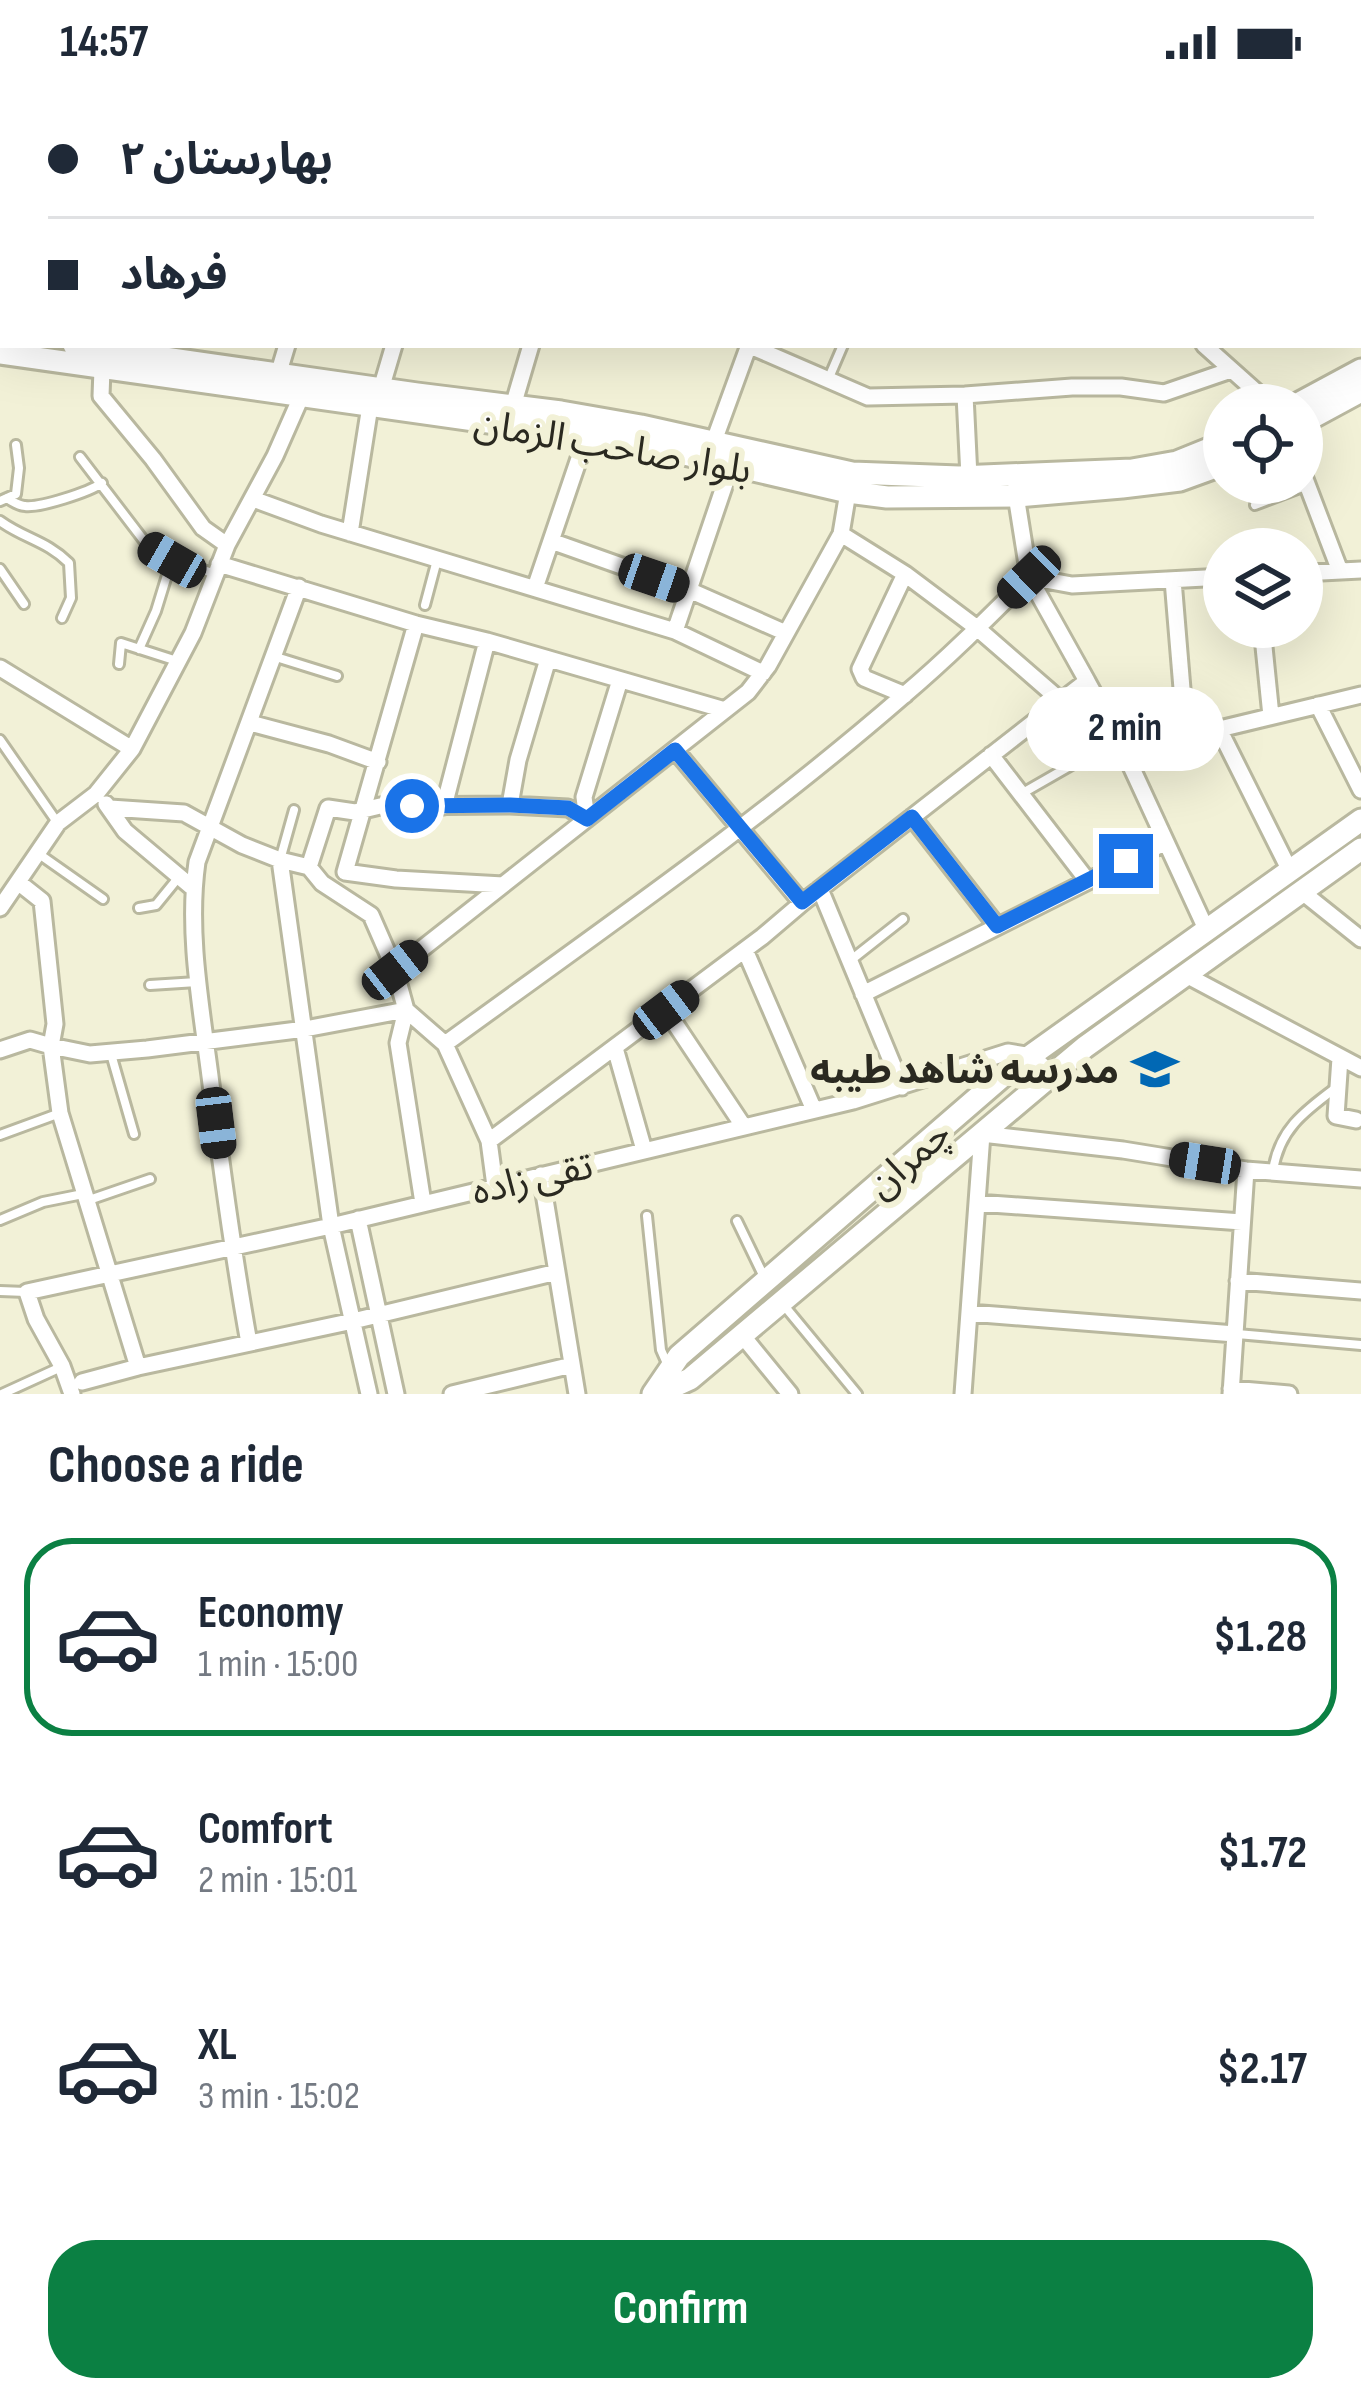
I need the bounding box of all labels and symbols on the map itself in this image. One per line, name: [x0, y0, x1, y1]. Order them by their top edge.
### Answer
street label: بلوار صاحب الزمان: [470, 400, 755, 495]
car: [132, 526, 212, 594]
car: [991, 539, 1067, 615]
car: [614, 549, 694, 607]
callout: 2 min: [1027, 687, 1225, 771]
route start: [385, 779, 439, 833]
route end: [1099, 834, 1153, 888]
car: [356, 934, 434, 1006]
car: [626, 974, 706, 1046]
school or university icon: مدرسه شاهد طیبه: [1130, 1044, 1180, 1094]
place label: مدرسه شاهد طیبه: [810, 1048, 1119, 1095]
car: [194, 1085, 238, 1161]
street label: چمران: [858, 1111, 961, 1209]
car: [1167, 1140, 1243, 1186]
street label: تقی زاده: [467, 1143, 598, 1216]

